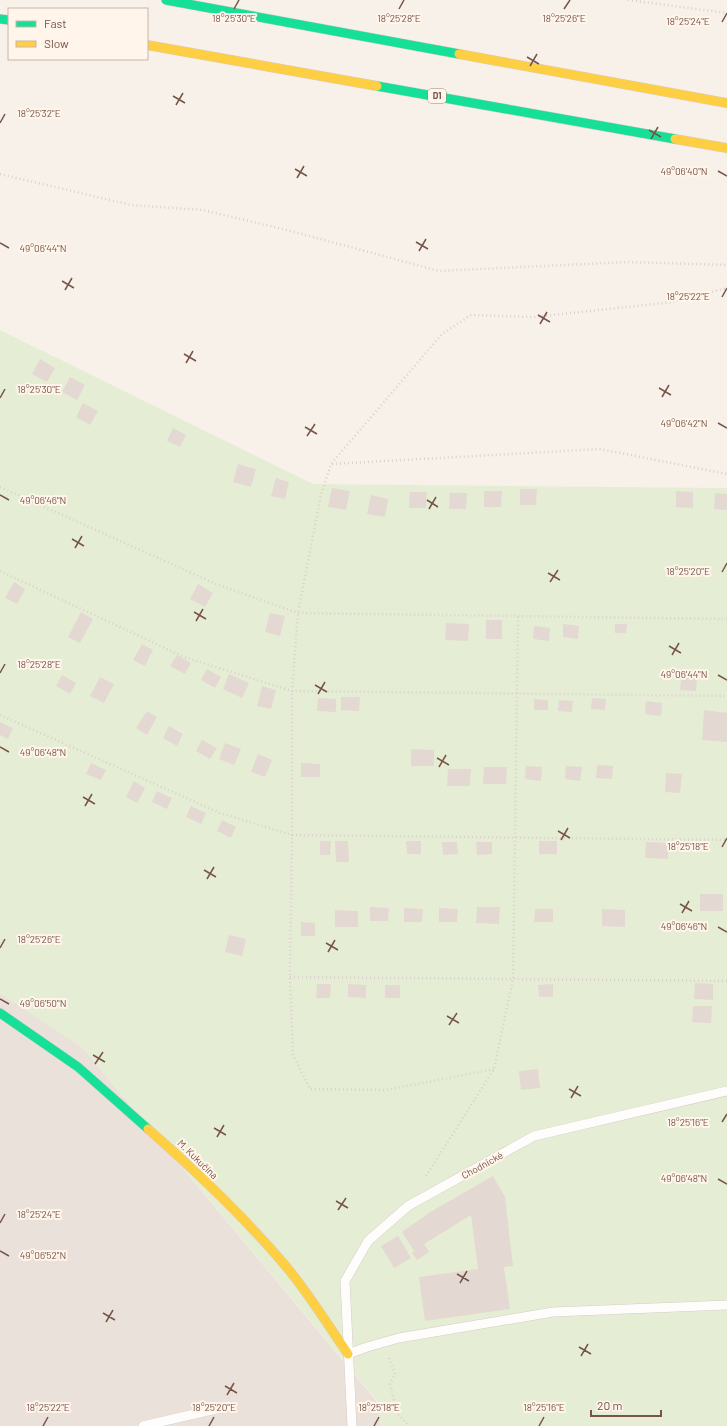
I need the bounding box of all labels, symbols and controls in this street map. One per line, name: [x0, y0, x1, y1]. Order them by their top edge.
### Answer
legend: [8, 8, 148, 60]
text: 18°25'30"E: [212, 12, 256, 24]
text: 18°25'28"E: [377, 12, 421, 24]
text: 18°25'26"E: [542, 12, 586, 24]
text: 18°25'24"E: [666, 15, 710, 27]
text: Fast: [44, 16, 67, 30]
text: Slow: [44, 36, 69, 50]
road number: D1: [428, 89, 446, 103]
text: 18°25'32"E: [17, 107, 61, 119]
text: 49°06'40"N: [660, 165, 708, 177]
text: 49°06'44"N: [20, 242, 66, 254]
text: 18°25'22"E: [666, 290, 710, 302]
text: 18°25'30"E: [17, 383, 61, 395]
text: 49°06'42"N: [661, 417, 707, 429]
text: 49°06'46"N: [20, 494, 66, 506]
text: 18°25'20"E: [666, 565, 710, 577]
text: 18°25'28"E: [17, 658, 61, 670]
text: 49°06'44"N: [661, 668, 707, 680]
text: 49°06'48"N: [20, 746, 66, 758]
text: 18°25'18"E: [667, 840, 709, 852]
text: 49°06'46"N: [661, 920, 707, 932]
text: 18°25'26"E: [17, 933, 61, 945]
text: 49°06'50"N: [20, 997, 66, 1009]
text: 18°25'16"E: [667, 1116, 709, 1128]
street label: M. Kukučína: [175, 1137, 221, 1181]
street label: Chodnické: [459, 1149, 505, 1181]
text: 49°06'48"N: [661, 1172, 707, 1184]
text: 18°25'24"E: [17, 1208, 61, 1220]
text: 49°06'52"N: [20, 1249, 66, 1261]
scale bar: [591, 1392, 661, 1418]
text: 20 m: [597, 1398, 623, 1412]
text: 18°25'22"E: [26, 1401, 70, 1413]
text: 18°25'20"E: [192, 1401, 236, 1413]
text: 18°25'18"E: [358, 1401, 400, 1413]
text: 18°25'16"E: [523, 1401, 565, 1413]

